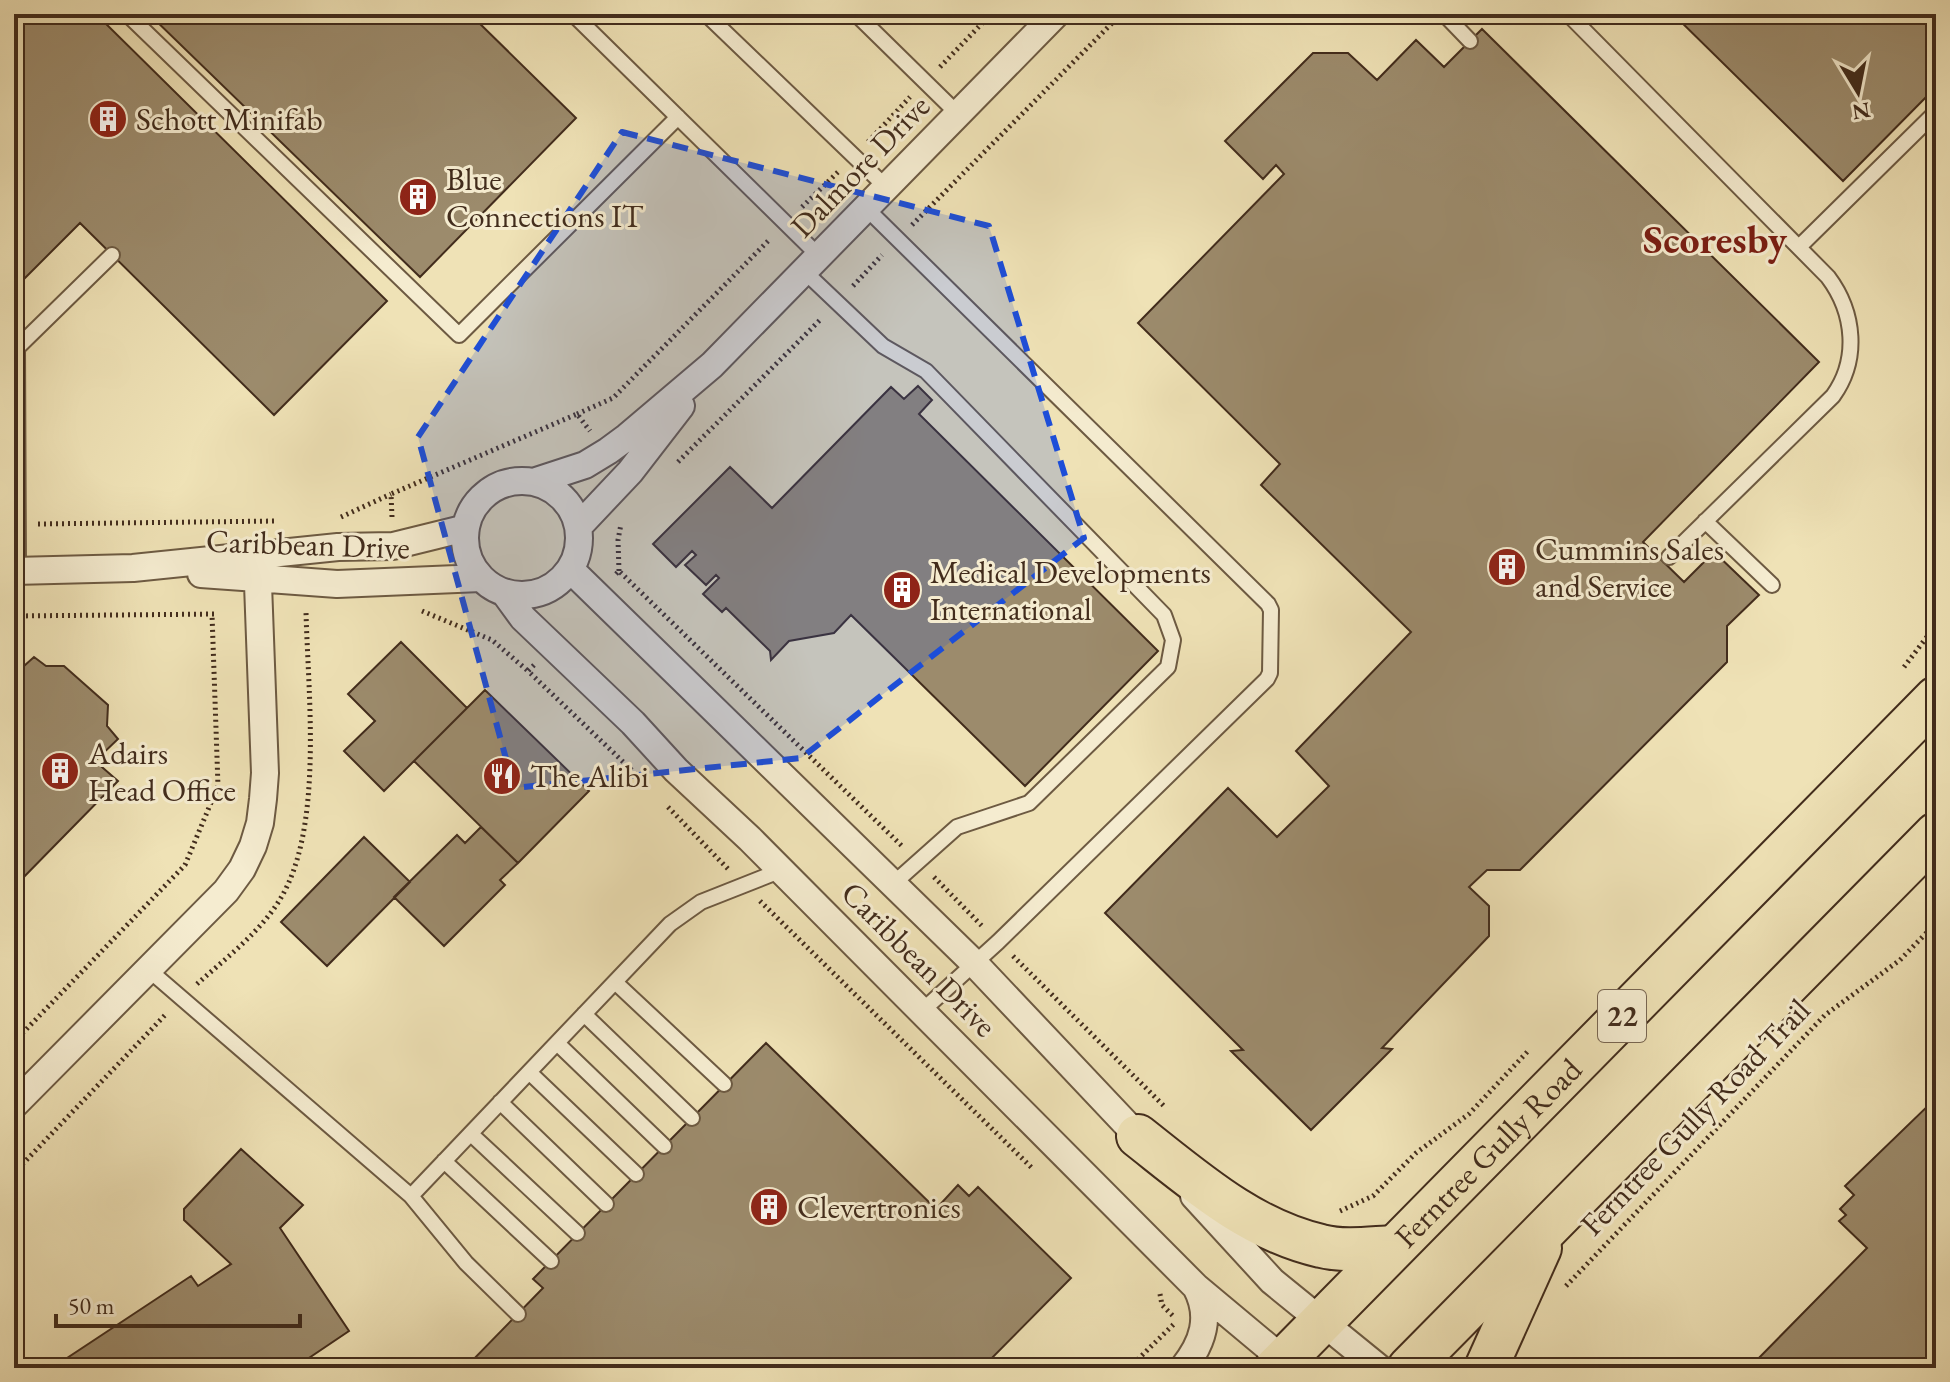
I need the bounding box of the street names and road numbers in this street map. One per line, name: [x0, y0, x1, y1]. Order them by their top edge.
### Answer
street label: Dalmore Drive: [781, 86, 939, 246]
street label: Caribbean Drive: [205, 519, 411, 569]
street label: Caribbean Drive: [832, 872, 1006, 1046]
street label: Ferntree Gully Road Trail: [1571, 989, 1819, 1244]
road number: 22: [1598, 990, 1646, 1042]
street label: Ferntree Gully Road: [1385, 1048, 1591, 1257]

